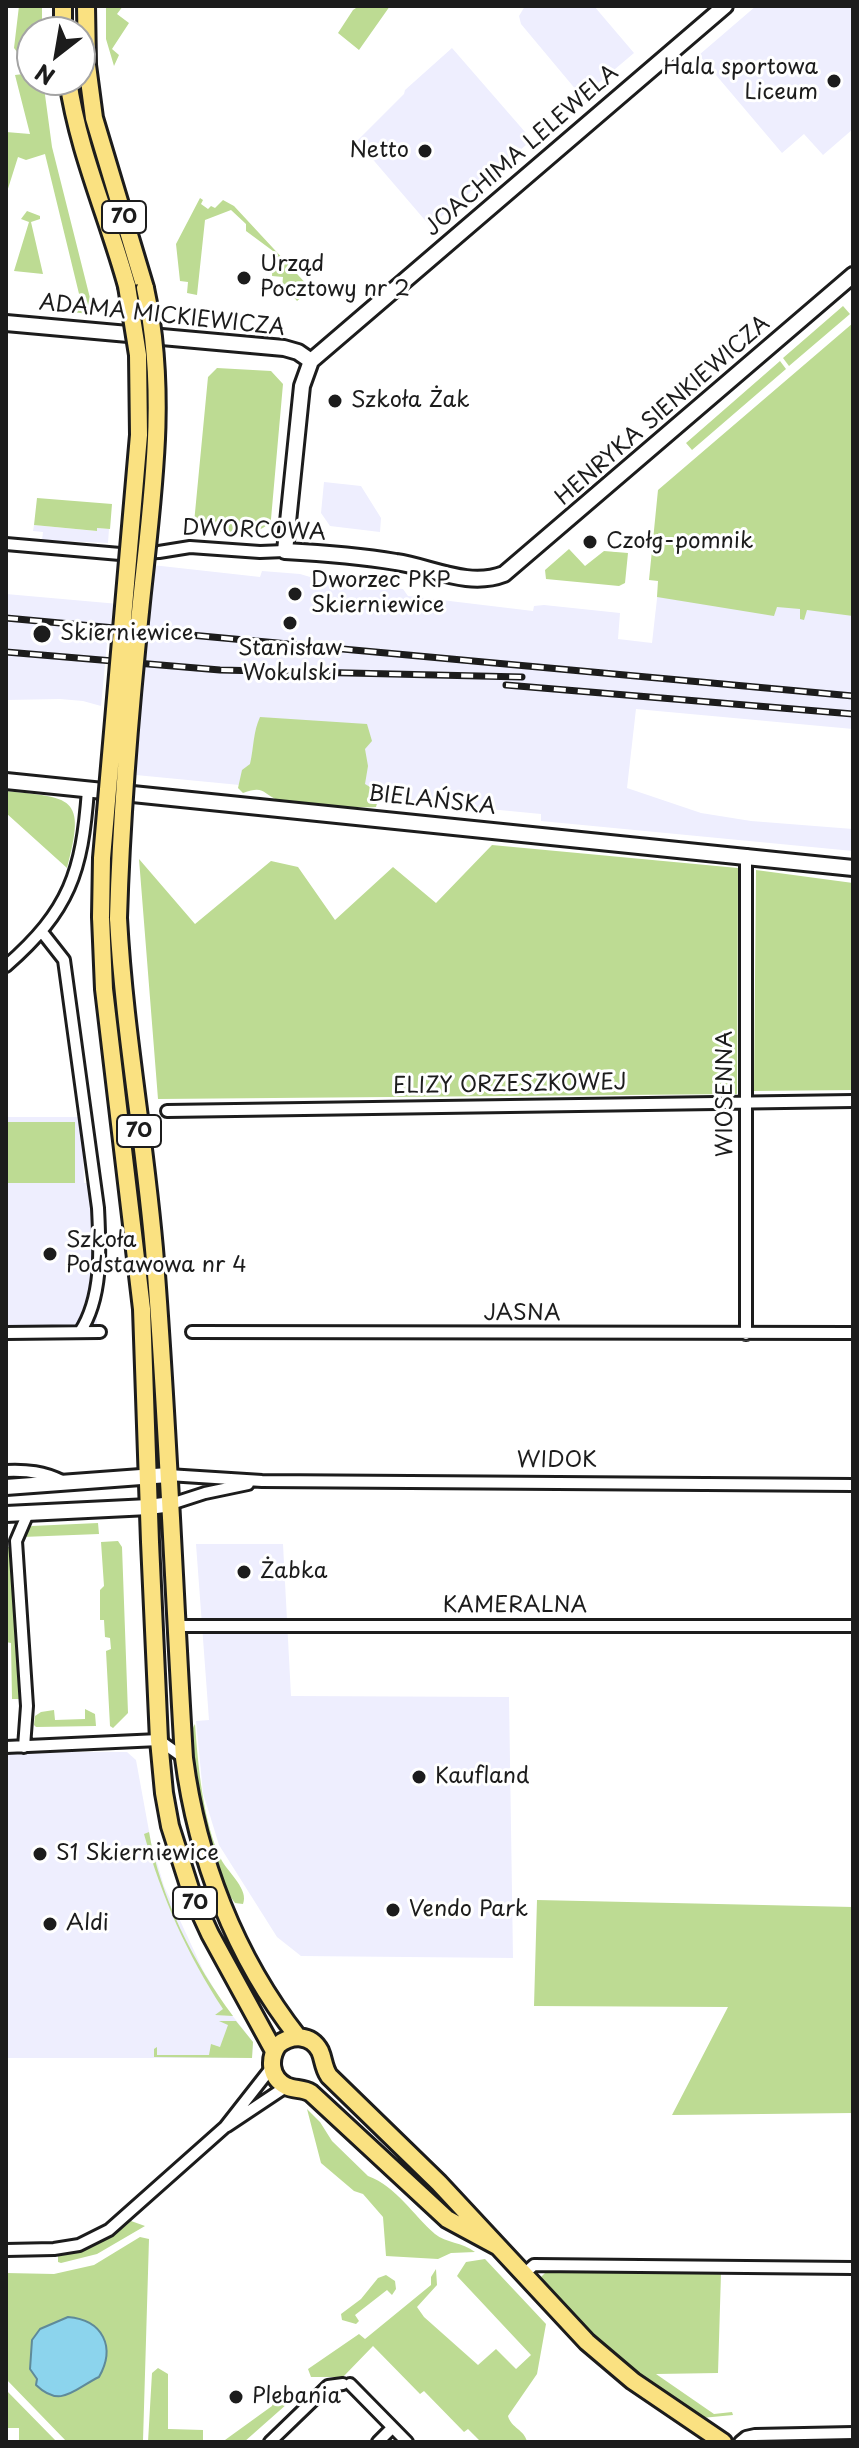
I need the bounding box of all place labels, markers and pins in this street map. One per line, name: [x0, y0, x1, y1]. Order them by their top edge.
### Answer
place label: Hala sportowa Liceum: [663, 55, 818, 106]
marker: Hala sportowa Liceum: [825, 72, 843, 90]
place label: Netto: [349, 138, 409, 164]
marker: Netto: [416, 142, 434, 160]
place label: Urząd Pocztowy nr 2: [260, 252, 410, 304]
marker: Urząd Pocztowy nr 2: [235, 269, 253, 287]
place label: Szkoła Żak: [351, 388, 470, 414]
marker: Szkoła Żak: [326, 392, 344, 410]
place label: Czołg-pomnik: [606, 529, 753, 555]
marker: Czołg-pomnik: [581, 533, 599, 551]
place label: Dworzec PKP Skierniewice: [311, 568, 450, 620]
marker: Dworzec PKP Skierniewice: [286, 585, 304, 603]
marker: Stanisław Wokulski: [281, 614, 299, 632]
place label: Skierniewice: [60, 621, 193, 647]
marker: Skierniewice: [31, 623, 53, 645]
place label: Stanisław Wokulski: [238, 636, 342, 688]
place label: Szkoła Podstawowa nr 4: [66, 1228, 247, 1280]
marker: Szkoła Podstawowa nr 4: [41, 1245, 59, 1263]
place label: Żabka: [260, 1559, 328, 1585]
marker: Żabka: [235, 1563, 253, 1581]
place label: Kaufland: [435, 1764, 529, 1790]
marker: Kaufland: [410, 1768, 428, 1786]
place label: S1 Skierniewice: [56, 1841, 219, 1867]
marker: S1 Skierniewice: [31, 1845, 49, 1863]
place label: Vendo Park: [409, 1897, 528, 1923]
marker: Vendo Park: [384, 1901, 402, 1919]
place label: Aldi: [66, 1911, 109, 1937]
marker: Aldi: [41, 1915, 59, 1933]
place label: Plebania: [252, 2384, 341, 2410]
marker: Plebania: [227, 2388, 245, 2406]

